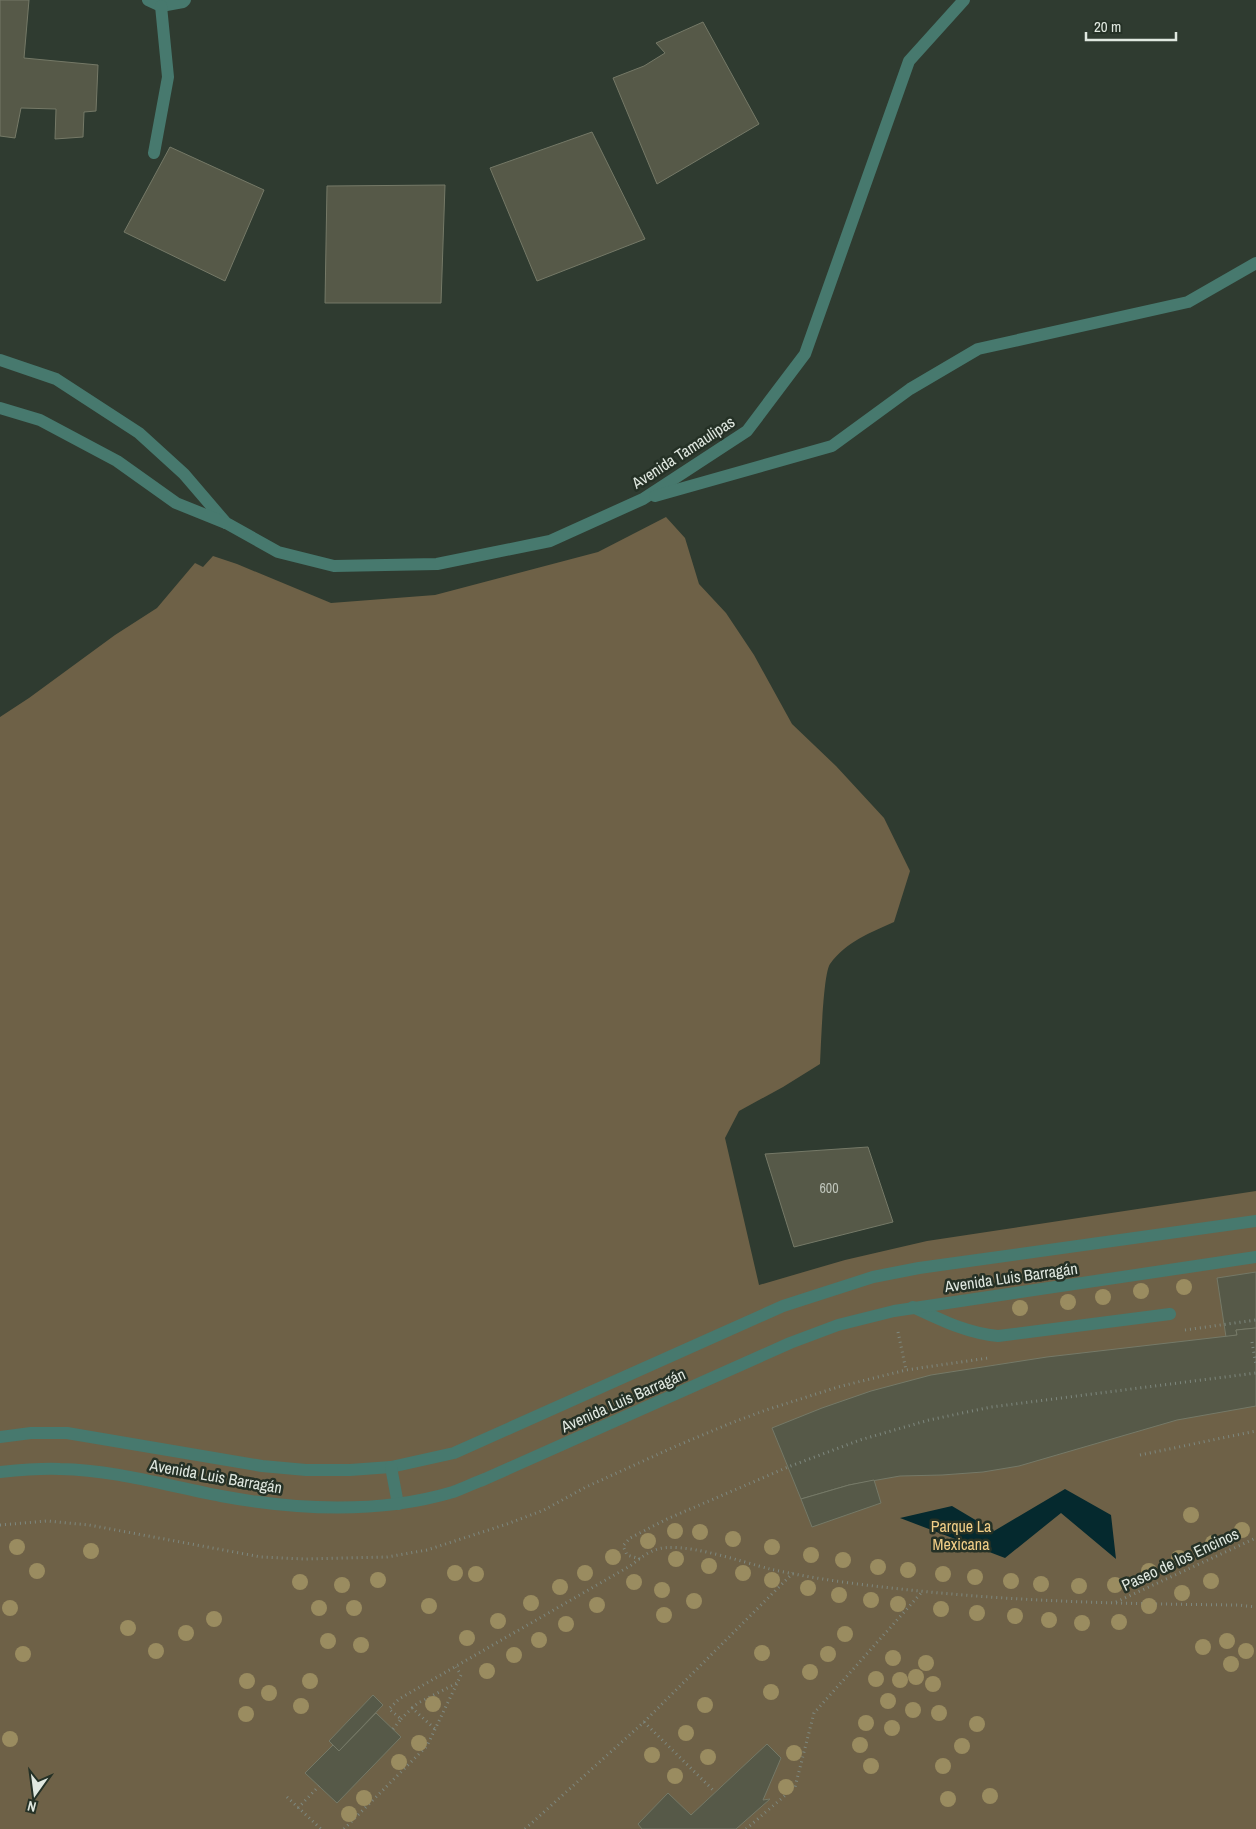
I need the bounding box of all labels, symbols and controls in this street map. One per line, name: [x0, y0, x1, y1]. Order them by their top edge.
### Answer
scale bar: [1086, 10, 1176, 42]
text: 20 m: [1094, 16, 1121, 37]
street label: Avenida Tamaulipas: [626, 410, 739, 494]
house number: 600: [819, 1179, 839, 1197]
street label: Avenida Luis Barragán: [942, 1257, 1079, 1297]
street label: Avenida Luis Barragán: [556, 1363, 689, 1438]
street label: Avenida Luis Barragán: [147, 1453, 284, 1498]
park label: Parque La Mexicana: [931, 1515, 992, 1555]
street label: Paseo de los Encinos: [1118, 1522, 1242, 1596]
north arrow: [10, 1769, 60, 1819]
text: N: [26, 1797, 38, 1816]

